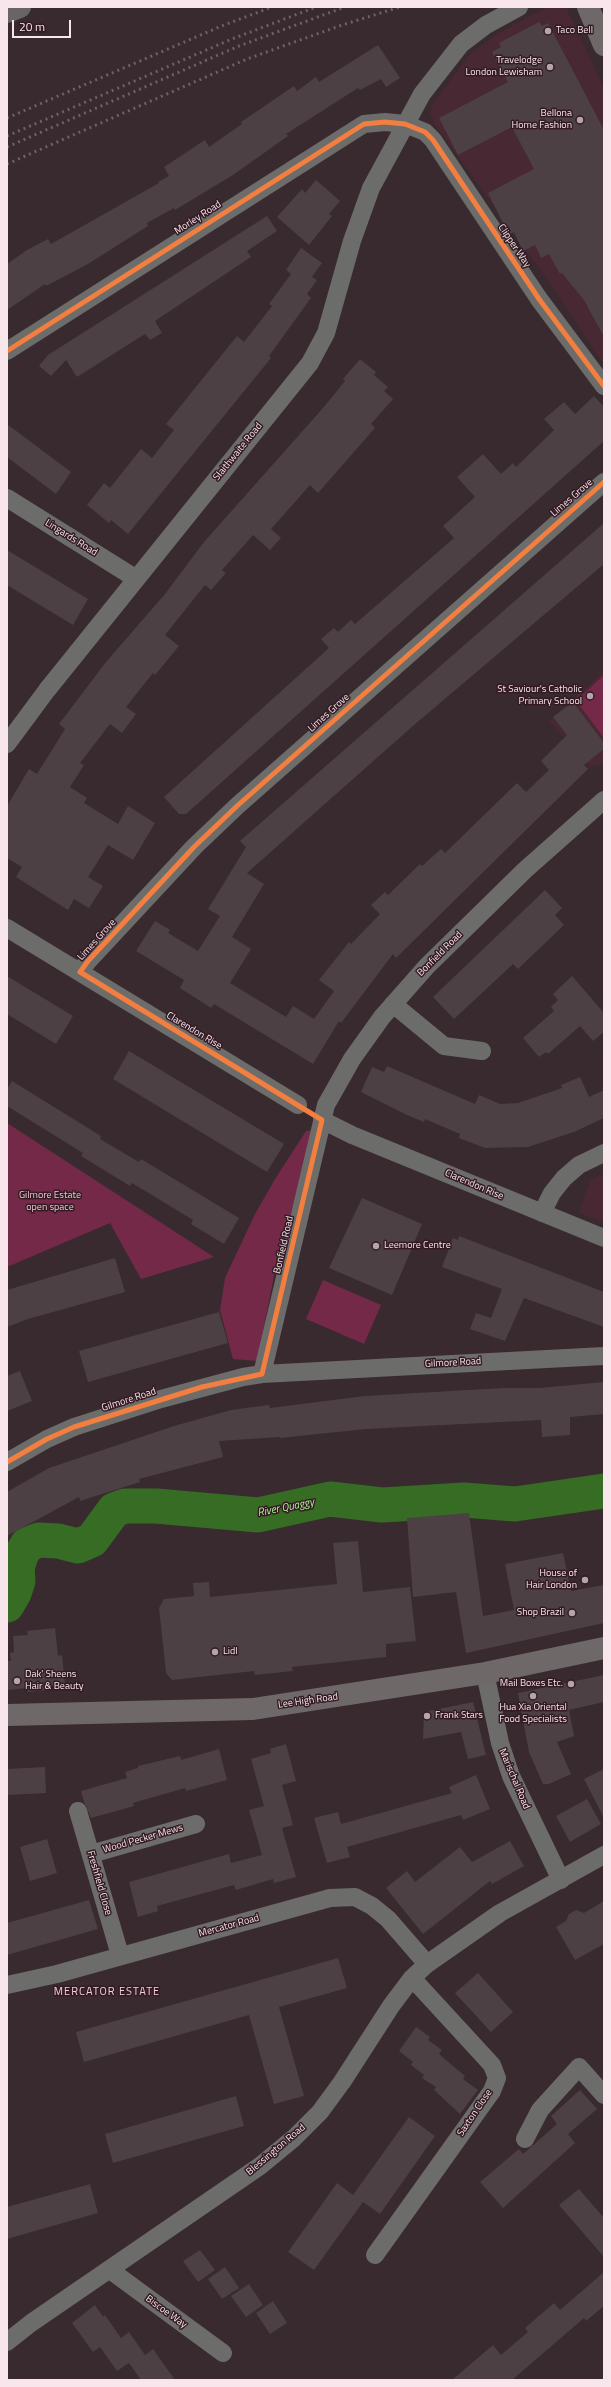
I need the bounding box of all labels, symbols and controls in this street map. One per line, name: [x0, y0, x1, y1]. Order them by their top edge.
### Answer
scale bar: [14, 12, 73, 38]
text: 20 m: [19, 17, 45, 36]
place label: Taco Bell: [556, 25, 593, 37]
marker: Taco Bell: [543, 26, 553, 36]
place label: Travelodge London Lewisham: [466, 55, 542, 78]
marker: Travelodge London Lewisham: [545, 62, 555, 72]
place label: Bellona Home Fashion: [512, 108, 572, 132]
marker: Bellona Home Fashion: [575, 115, 585, 125]
street label: Morley Road: [172, 199, 224, 237]
street label: Clipper Way: [495, 222, 533, 270]
street label: Slaithwaite Road: [211, 421, 265, 483]
street label: Limes Grove: [549, 477, 595, 519]
street label: Lingards Road: [43, 517, 99, 559]
place label: St Saviour's Catholic Primary School: [497, 684, 582, 708]
street label: Limes Grove: [306, 691, 352, 735]
marker: St Saviour's Catholic Primary School: [585, 691, 595, 701]
street label: Limes Grove: [75, 917, 119, 963]
street label: Bonfield Road: [415, 929, 465, 979]
street label: Clarendon Rise: [164, 1010, 224, 1052]
street label: Clarendon Rise: [443, 1167, 505, 1203]
park label: Gilmore Estate open space: [19, 1190, 81, 1214]
street label: Bonfield Road: [272, 1215, 296, 1275]
place label: Leemore Centre: [384, 1240, 451, 1252]
marker: Leemore Centre: [371, 1241, 381, 1251]
street label: Gilmore Road: [424, 1356, 482, 1370]
street label: Gilmore Road: [100, 1386, 158, 1414]
water label: River Quaggy: [257, 1496, 315, 1520]
place label: House of Hair London: [526, 1568, 577, 1592]
marker: House of Hair London: [580, 1575, 590, 1585]
place label: Shop Brazil: [517, 1607, 564, 1619]
marker: Shop Brazil: [567, 1608, 577, 1618]
place label: Lidl: [223, 1646, 238, 1658]
marker: Lidl: [210, 1647, 220, 1657]
place label: Dak' Sheens Hair & Beauty: [25, 1669, 84, 1692]
marker: Dak' Sheens Hair & Beauty: [12, 1676, 22, 1686]
place label: Mail Boxes Etc.: [500, 1678, 563, 1690]
marker: Mail Boxes Etc.: [566, 1679, 576, 1689]
street label: Lee High Road: [277, 1691, 339, 1711]
marker: Hua Xia Oriental Food Specialists: [528, 1691, 538, 1701]
place label: Hua Xia Oriental Food Specialists: [499, 1702, 567, 1726]
place label: Frank Stars: [435, 1710, 483, 1722]
marker: Frank Stars: [422, 1711, 432, 1721]
street label: Marischal Road: [496, 1747, 532, 1811]
street label: Wood Pecker Mews: [101, 1822, 185, 1856]
street label: Freshfield Close: [84, 1849, 114, 1917]
street label: Mercator Road: [197, 1912, 261, 1940]
district label: MERCATOR ESTATE: [54, 1985, 160, 1999]
street label: Saxton Close: [455, 2087, 495, 2139]
street label: Blessington Road: [244, 2122, 308, 2178]
street label: Biscoe Way: [143, 2293, 189, 2331]

